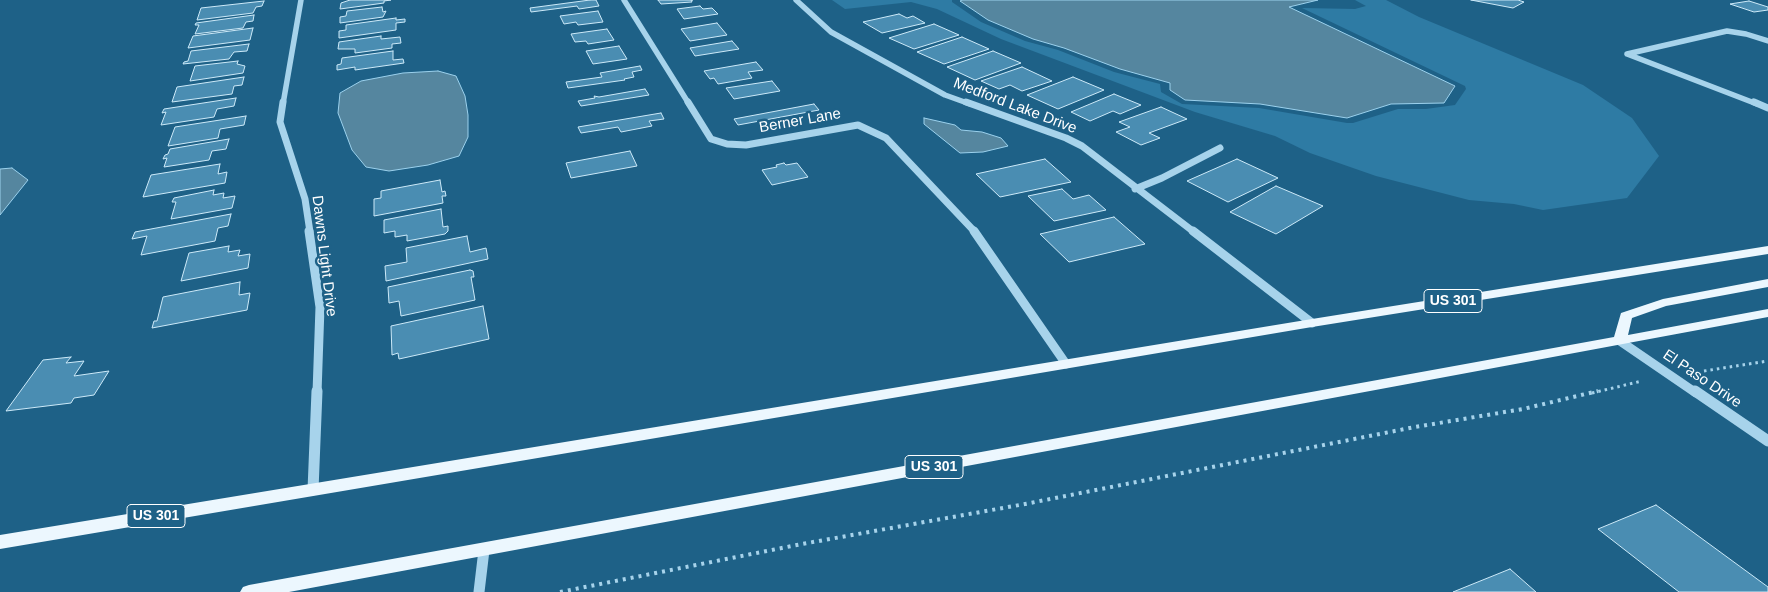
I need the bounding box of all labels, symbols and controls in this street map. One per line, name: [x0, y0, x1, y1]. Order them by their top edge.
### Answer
street label: Medford Lake Drive: [951, 74, 1079, 138]
street label: Berner Lane: [758, 105, 842, 137]
street label: Dawns Light Drive: [308, 194, 340, 318]
road number: US 301: [1424, 290, 1482, 312]
street label: El Paso Drive: [1659, 346, 1745, 412]
road number: US 301: [905, 456, 963, 478]
road number: US 301: [127, 504, 185, 528]

